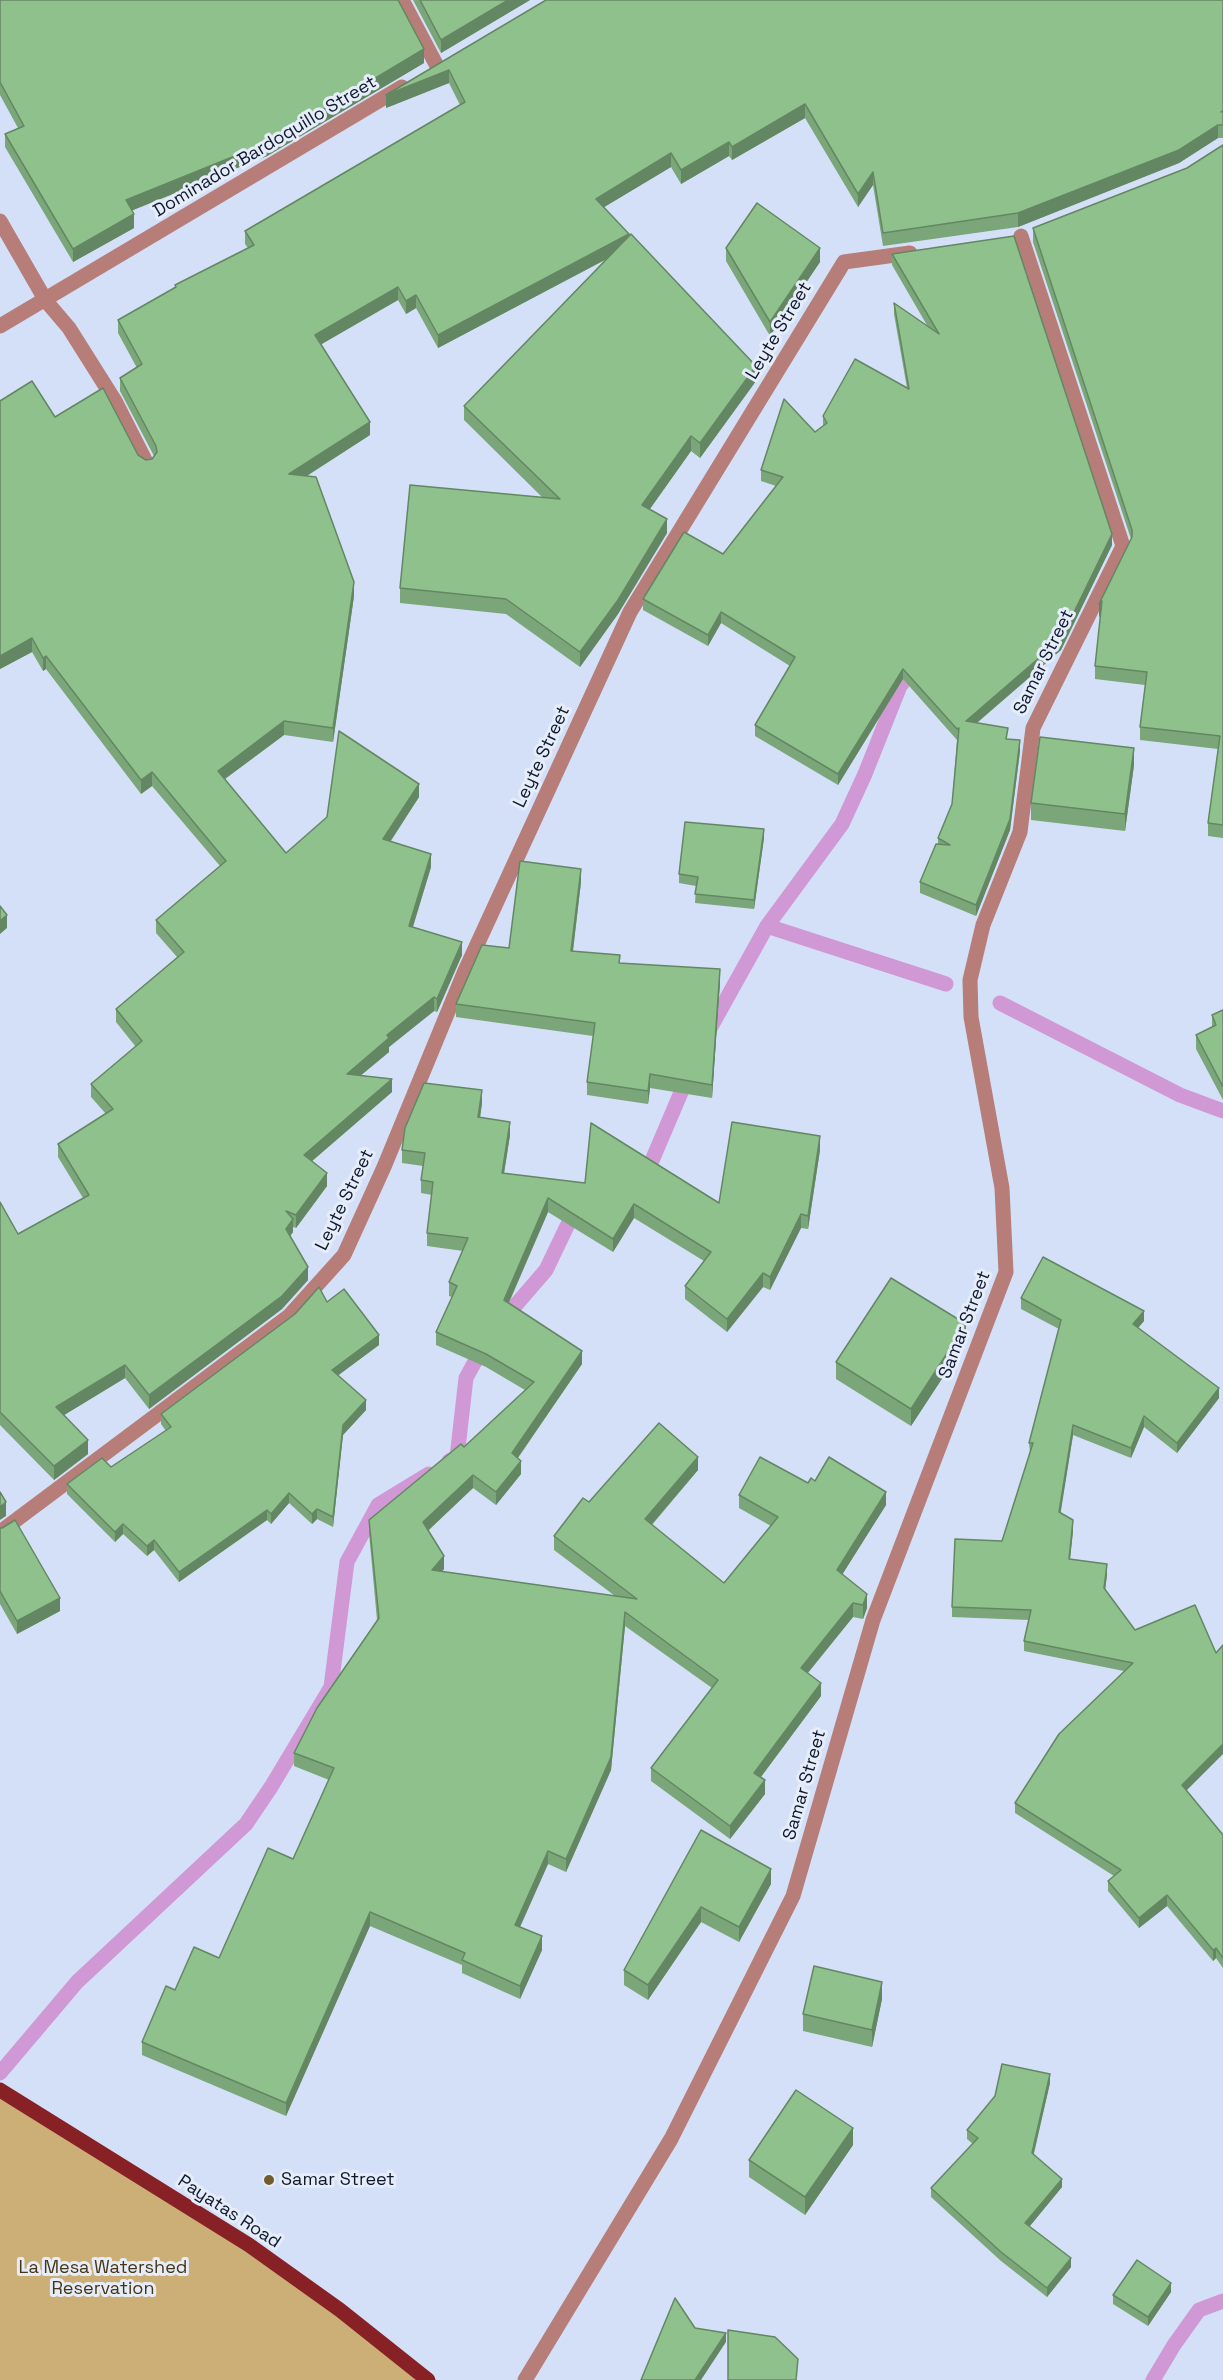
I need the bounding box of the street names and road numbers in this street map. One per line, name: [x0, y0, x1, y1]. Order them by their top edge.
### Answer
street label: Dominador Bardoquillo Street: [150, 72, 380, 222]
street label: Leyte Street: [741, 278, 817, 384]
street label: Samar Street: [1009, 606, 1079, 718]
street label: Leyte Street: [509, 703, 575, 811]
street label: Leyte Street: [311, 1146, 379, 1254]
street label: Samar Street: [935, 1268, 995, 1382]
street label: Samar Street: [779, 1727, 831, 1843]
street label: Payatas Road: [173, 2171, 285, 2253]

